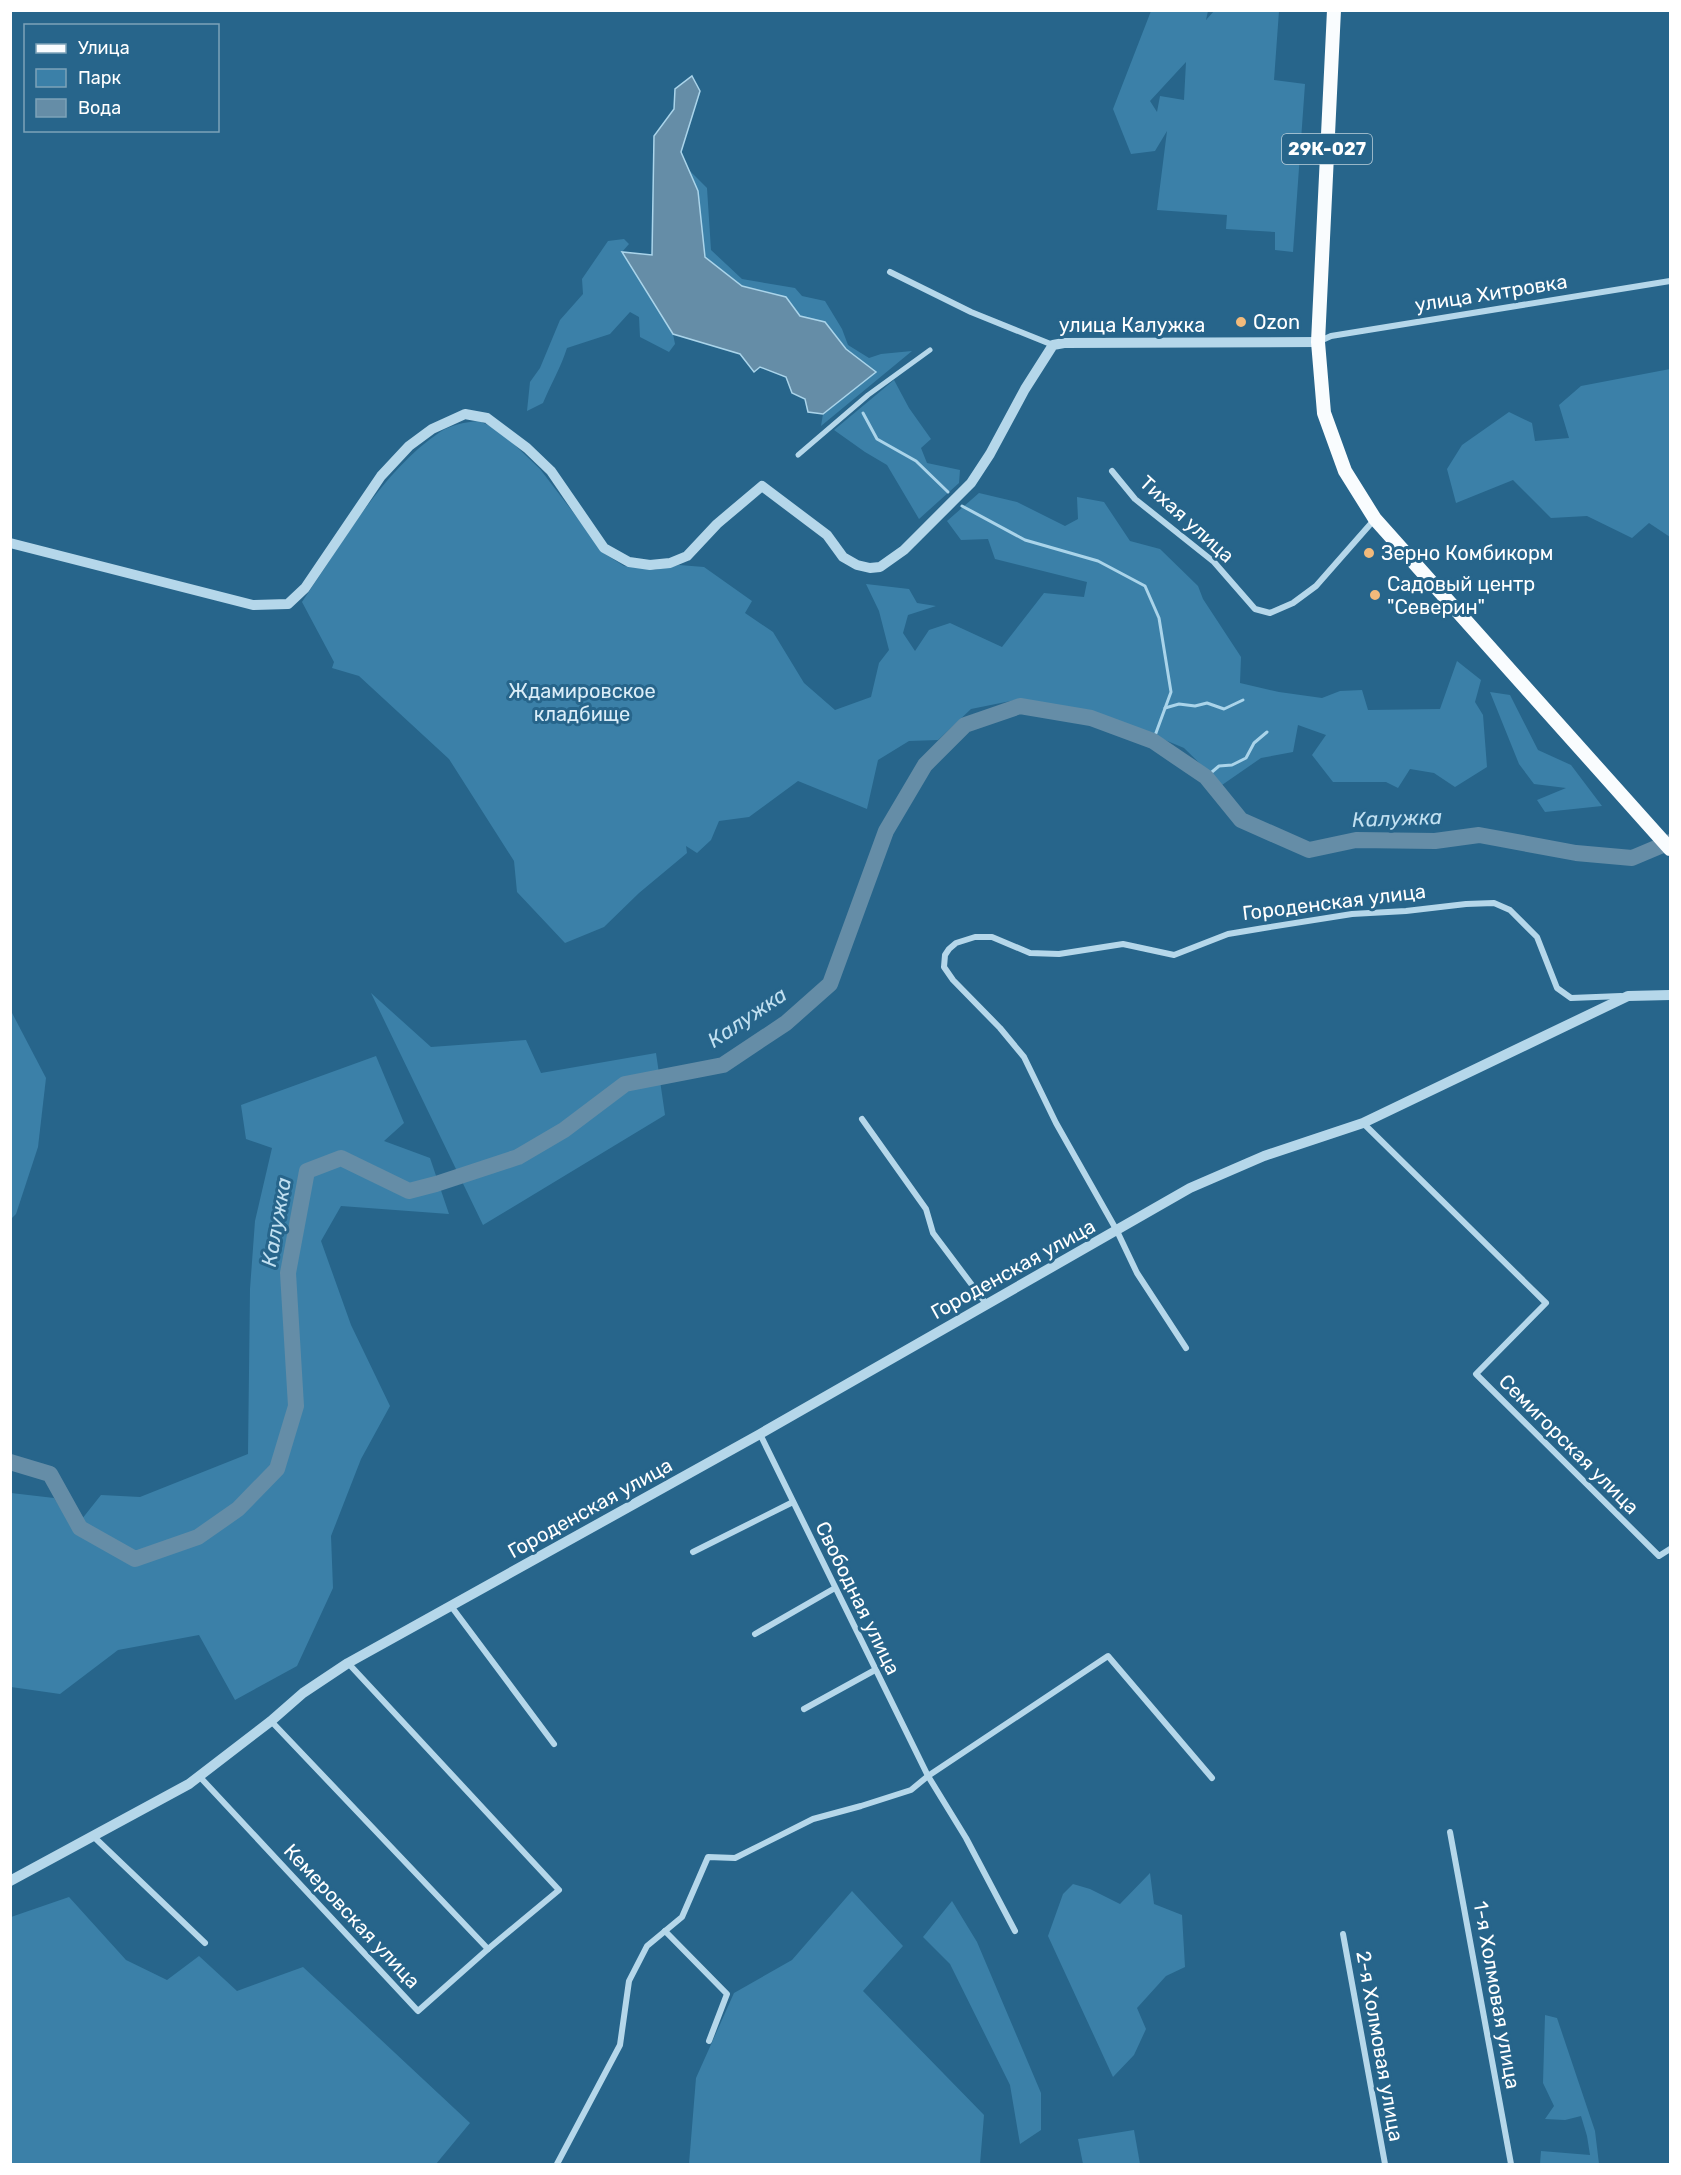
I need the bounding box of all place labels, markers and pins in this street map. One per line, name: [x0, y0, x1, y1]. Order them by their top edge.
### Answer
place label: Ozon: [1253, 310, 1300, 334]
marker: Ozon: [1234, 315, 1248, 329]
place label: Зерно Комбикорм: [1381, 541, 1554, 565]
marker: Зерно Комбикорм: [1362, 546, 1376, 560]
place label: Садовый центр "Северин": [1387, 572, 1535, 619]
marker: Садовый центр "Северин": [1368, 588, 1382, 602]

